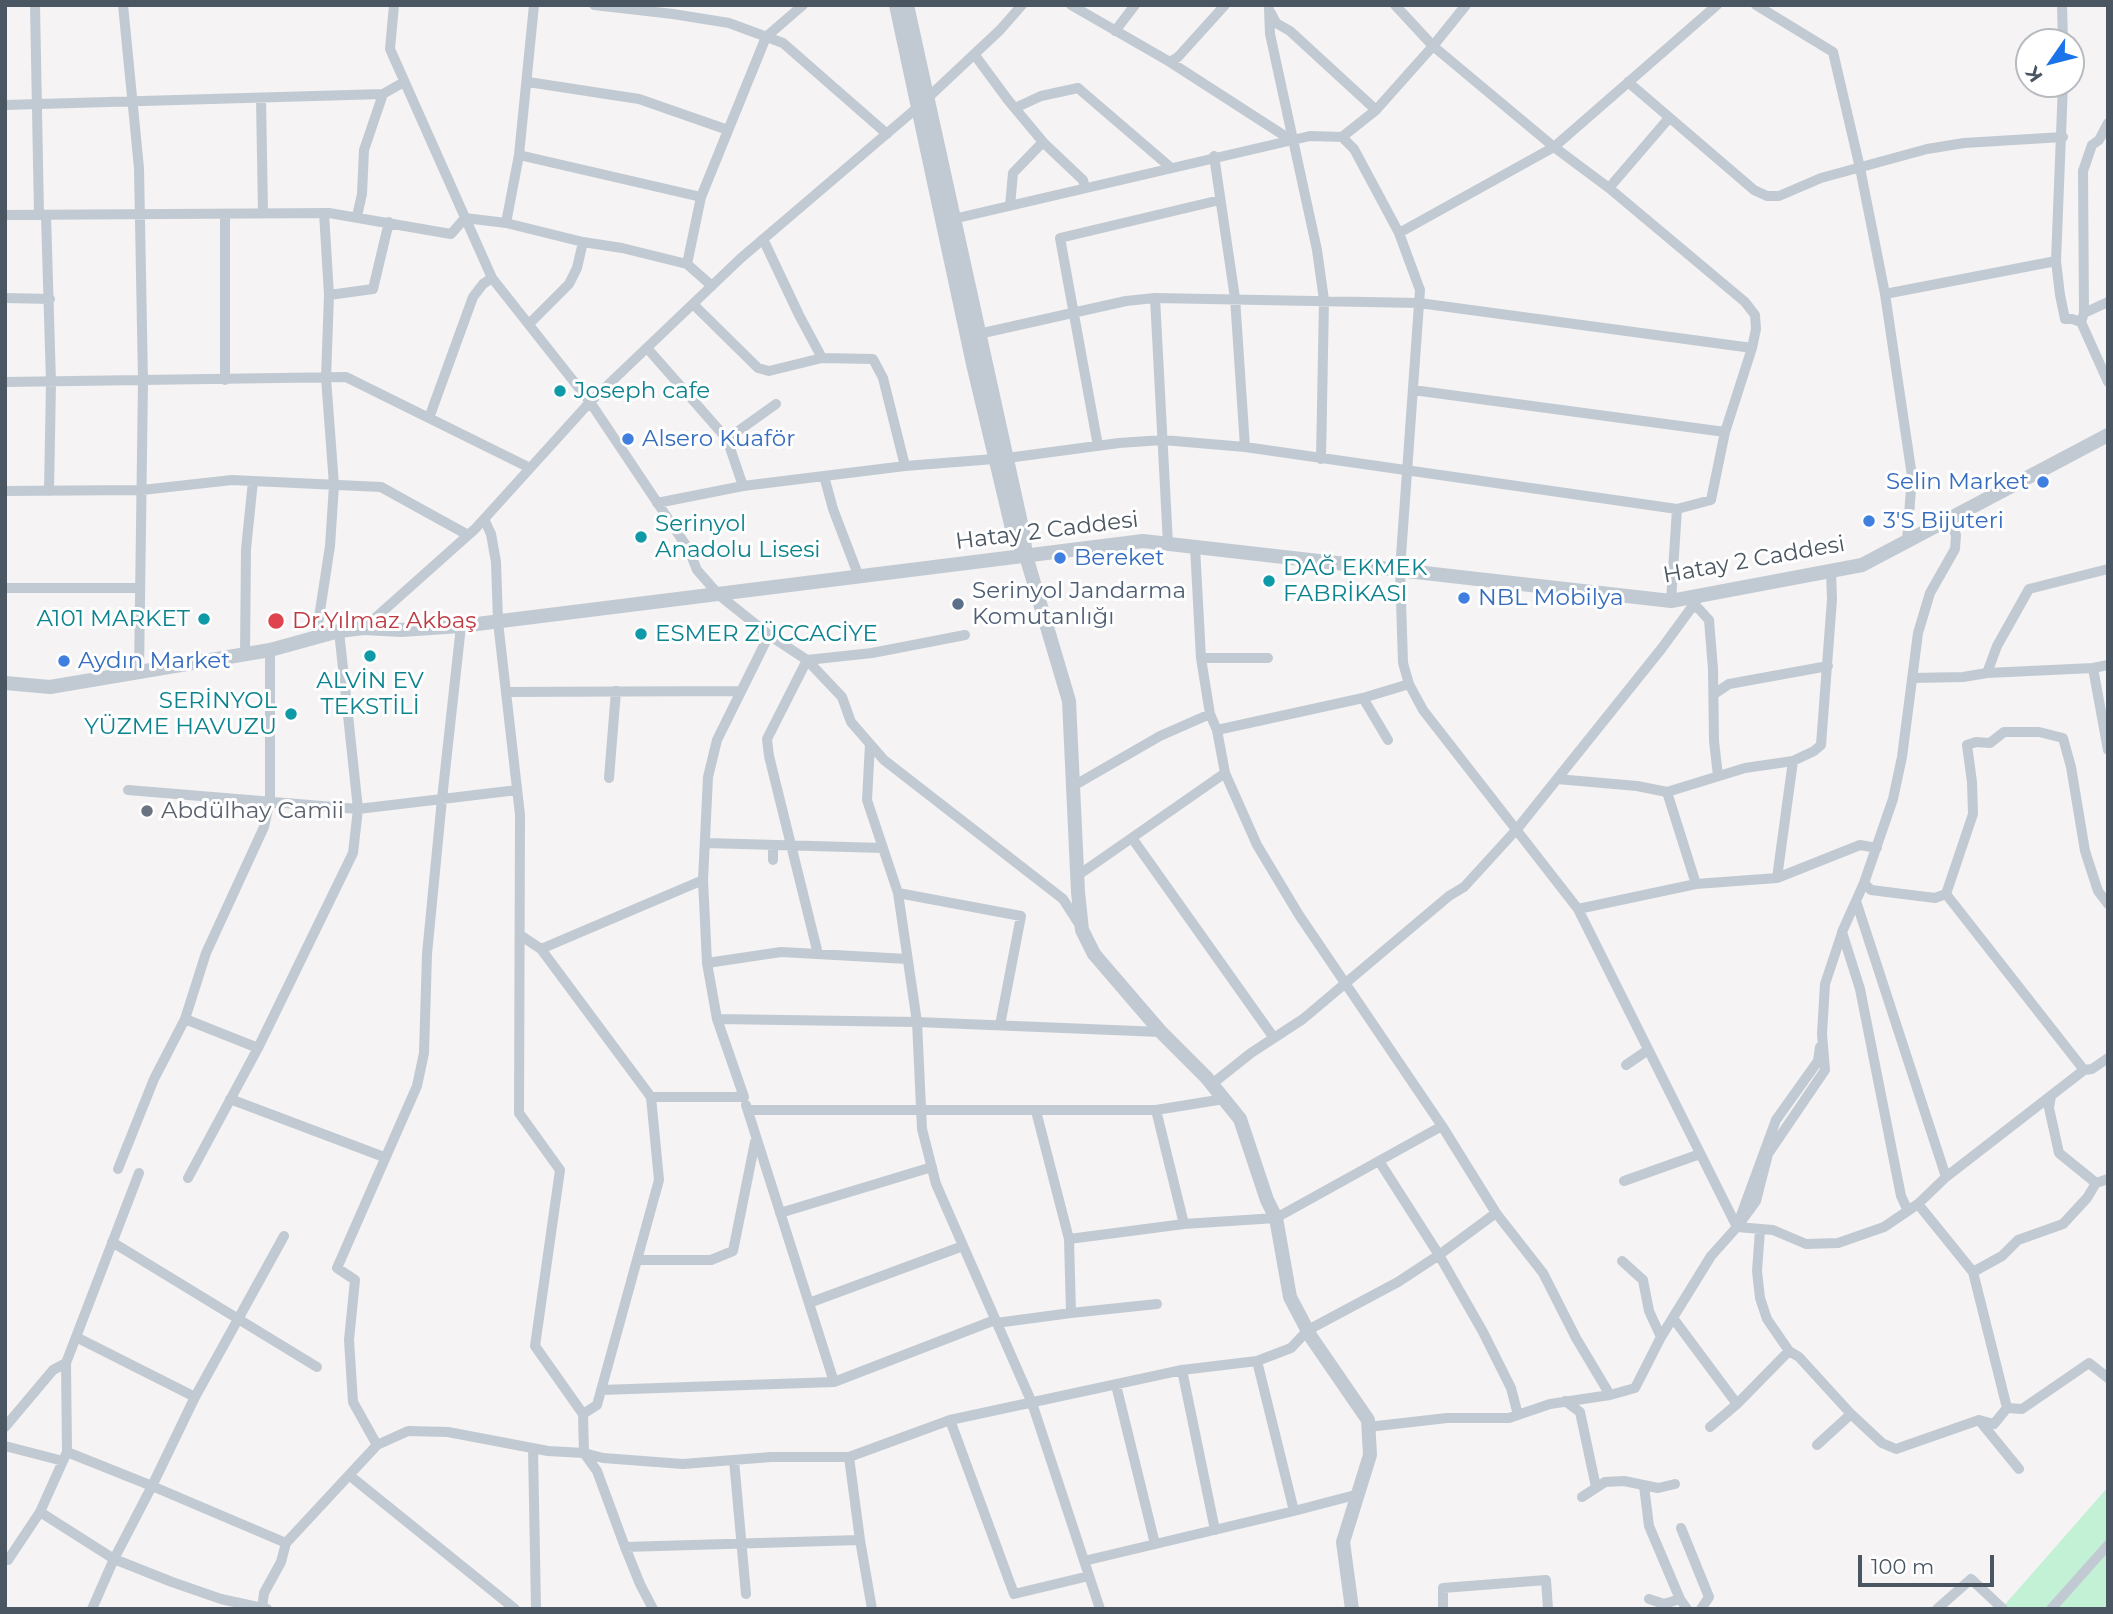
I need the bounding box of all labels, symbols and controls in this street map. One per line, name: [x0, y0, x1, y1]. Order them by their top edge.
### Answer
north arrow: [2015, 28, 2085, 98]
text: K: [2021, 62, 2047, 87]
place label: Joseph cafe: [574, 377, 710, 405]
marker: Joseph cafe: [552, 383, 568, 399]
place label: Alsero Kuaför: [642, 425, 795, 453]
marker: Alsero Kuaför: [620, 431, 636, 447]
place label: Selin Market: [1886, 468, 2029, 496]
marker: Selin Market: [2035, 474, 2051, 490]
street label: Hatay 2 Caddesi: [954, 506, 1140, 556]
place label: 3'S Bijuteri: [1883, 507, 2004, 535]
place label: Serinyol Anadolu Lisesi: [655, 510, 821, 564]
marker: 3'S Bijuteri: [1861, 513, 1877, 529]
marker: Serinyol Anadolu Lisesi: [633, 529, 649, 545]
street label: Hatay 2 Caddesi: [1661, 530, 1847, 590]
place label: Bereket: [1074, 544, 1165, 572]
marker: Bereket: [1052, 550, 1068, 566]
place label: DAĞ EKMEK FABRİKASI: [1283, 554, 1427, 608]
marker: DAĞ EKMEK FABRİKASI: [1261, 573, 1277, 589]
place label: Serinyol Jandarma Komutanlığı: [972, 577, 1186, 631]
place label: NBL Mobilya: [1478, 584, 1623, 612]
marker: NBL Mobilya: [1456, 590, 1472, 606]
marker: Serinyol Jandarma Komutanlığı: [950, 596, 966, 612]
place label: A101 MARKET: [37, 605, 190, 633]
place label: Dr.Yılmaz Akbaş: [292, 607, 476, 635]
marker: A101 MARKET: [196, 611, 212, 627]
marker: Dr.Yılmaz Akbaş: [266, 611, 286, 631]
place label: ESMER ZÜCCACİYE: [655, 620, 878, 648]
marker: ESMER ZÜCCACİYE: [633, 626, 649, 642]
place label: Aydın Market: [78, 647, 231, 675]
marker: ALVİN EV TEKSTİLİ: [362, 648, 378, 664]
marker: Aydın Market: [56, 653, 72, 669]
place label: ALVİN EV TEKSTİLİ: [316, 667, 424, 721]
place label: SERİNYOL YÜZME HAVUZU: [84, 687, 277, 741]
marker: SERİNYOL YÜZME HAVUZU: [283, 706, 299, 722]
place label: Abdülhay Camii: [161, 797, 344, 825]
marker: Abdülhay Camii: [139, 803, 155, 819]
scale bar: [1861, 1540, 1997, 1584]
text: 100 m: [1871, 1554, 1934, 1579]

